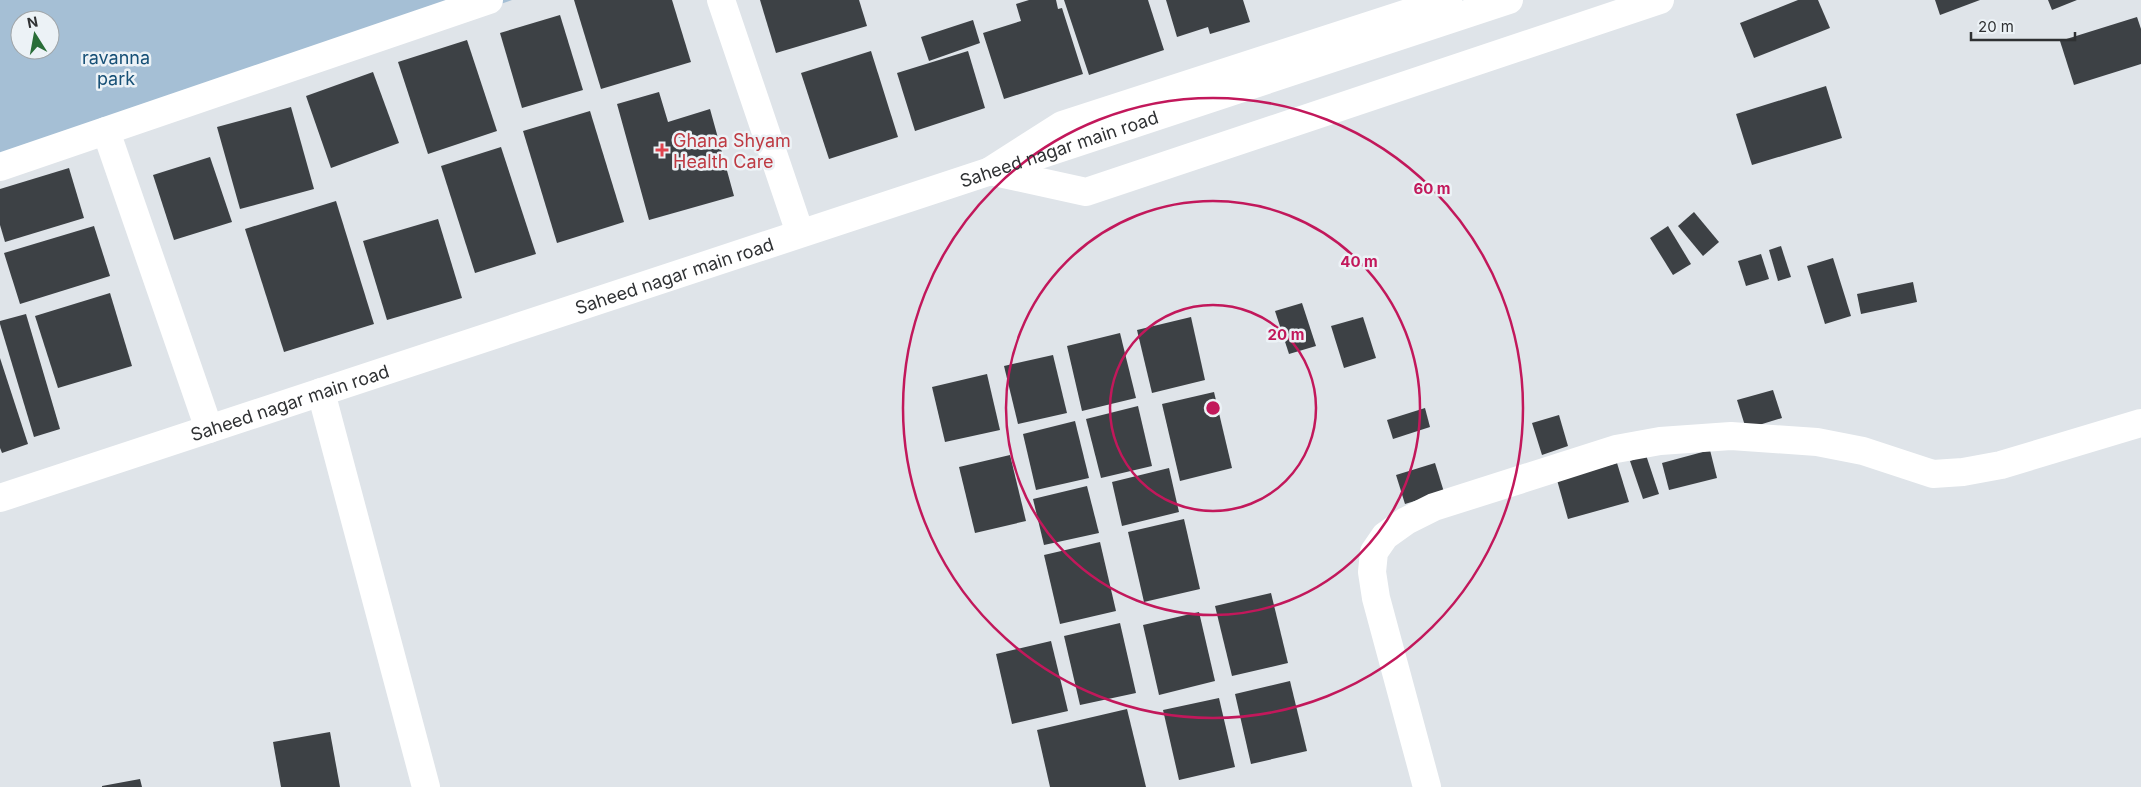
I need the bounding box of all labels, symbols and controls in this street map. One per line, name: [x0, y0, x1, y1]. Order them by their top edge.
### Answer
north arrow: [10, 10, 60, 60]
scale bar: [1971, 10, 2075, 42]
text: N: [26, 12, 39, 31]
text: 20 m: [1978, 17, 2014, 36]
park label: ravanna park: [82, 47, 150, 89]
street label: Saheed nagar main road: [957, 106, 1161, 191]
place label: Ghana Shyam Health Care: [673, 130, 791, 172]
marker: Ghana Shyam Health Care: [655, 143, 669, 157]
text: 60 m: [1413, 179, 1451, 198]
street label: Saheed nagar main road: [572, 233, 776, 318]
text: 40 m: [1340, 252, 1378, 271]
text: 20 m: [1268, 325, 1304, 344]
street label: Saheed nagar main road: [188, 360, 392, 445]
centre of rings: [1204, 399, 1222, 417]

